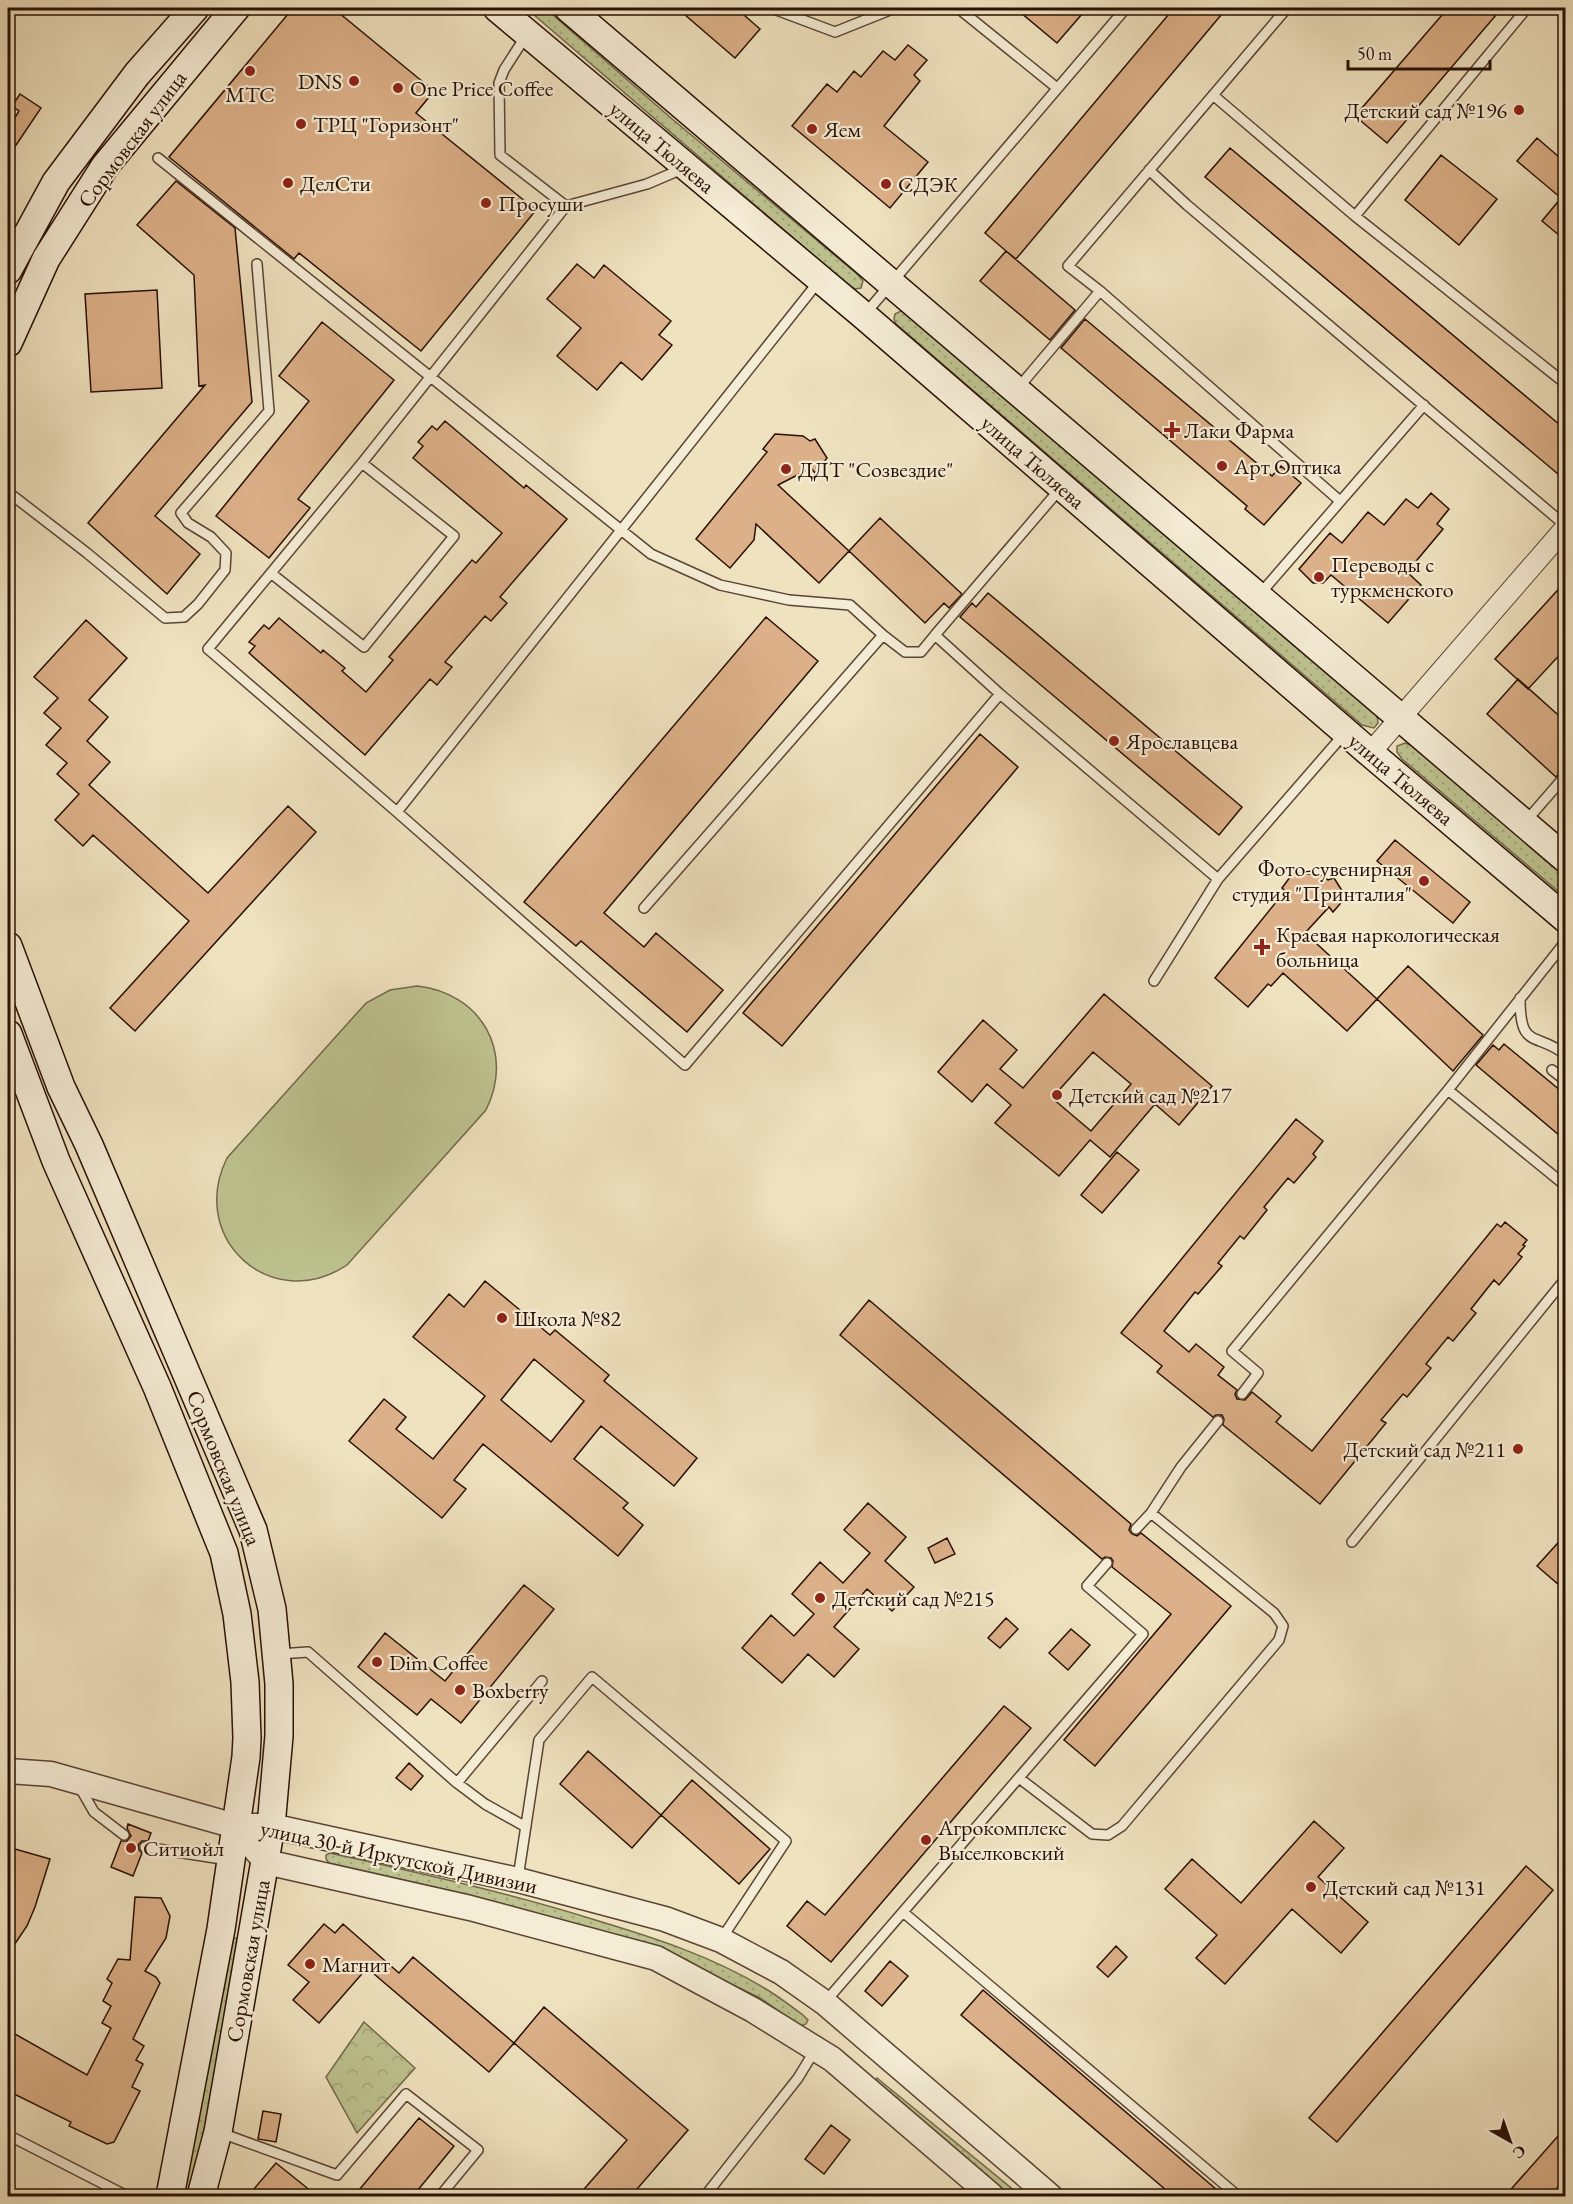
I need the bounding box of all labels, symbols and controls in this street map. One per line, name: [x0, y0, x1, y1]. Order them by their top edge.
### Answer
scale bar: [1348, 33, 1490, 71]
text: 50 m: [1357, 42, 1392, 65]
street label: Сормовская улица: [71, 64, 193, 214]
marker: МТС: [243, 64, 257, 78]
place label: DNS: [298, 67, 342, 96]
marker: DNS: [347, 74, 361, 88]
place label: One Price Coffee: [410, 74, 554, 103]
place label: МТС: [225, 80, 275, 109]
marker: One Price Coffee: [391, 81, 405, 95]
street label: улица Тюляева: [603, 94, 721, 200]
place label: Детский сад №196: [1345, 96, 1507, 125]
marker: Детский сад №196: [1512, 103, 1526, 117]
place label: ТРЦ "Горизонт": [313, 110, 459, 139]
place label: Яем: [823, 115, 861, 144]
marker: ТРЦ "Горизонт": [294, 117, 308, 131]
marker: Яем: [805, 122, 819, 136]
place label: ДелСти: [300, 169, 371, 198]
place label: СДЭК: [898, 170, 958, 199]
marker: ДелСти: [281, 176, 295, 190]
marker: СДЭК: [879, 177, 893, 191]
place label: Просуши: [498, 189, 584, 218]
marker: Просуши: [479, 196, 493, 210]
street label: улица Тюляева: [975, 409, 1091, 516]
place label: Лаки Фарма: [1184, 416, 1294, 445]
marker: Лаки Фарма: [1165, 423, 1179, 437]
place label: Арт Оптика: [1233, 452, 1342, 481]
place label: ДДТ "Созвездие": [798, 455, 953, 484]
marker: Арт Оптика: [1215, 459, 1229, 473]
marker: ДДТ "Созвездие": [779, 462, 793, 476]
place label: Переводы с туркменского: [1331, 550, 1454, 604]
marker: Переводы с туркменского: [1312, 570, 1326, 584]
street label: улица Тюляева: [1342, 726, 1460, 832]
place label: Ярославцева: [1125, 727, 1238, 756]
marker: Ярославцева: [1107, 734, 1121, 748]
place label: Фото-сувенирная студия "Принталия": [1232, 854, 1412, 908]
marker: Фото-сувенирная студия "Принталия": [1417, 874, 1431, 888]
place label: Краевая наркологическая больница: [1276, 920, 1500, 974]
marker: Краевая наркологическая больница: [1253, 938, 1271, 956]
place label: Детский сад №217: [1069, 1081, 1232, 1110]
marker: Детский сад №217: [1050, 1088, 1064, 1102]
place label: Школа №82: [514, 1304, 622, 1333]
marker: Школа №82: [495, 1311, 509, 1325]
street label: Сормовская улица: [180, 1386, 268, 1550]
place label: Детский сад №211: [1344, 1435, 1506, 1464]
marker: Детский сад №211: [1511, 1442, 1525, 1456]
place label: Детский сад №215: [832, 1584, 994, 1613]
marker: Детский сад №215: [813, 1591, 827, 1605]
place label: Dim Coffee: [389, 1648, 488, 1677]
marker: Dim Coffee: [370, 1655, 384, 1669]
place label: Boxberry: [472, 1676, 549, 1705]
marker: Boxberry: [453, 1683, 467, 1697]
street label: улица 30-й Иркутской Дивизии: [258, 1813, 541, 1901]
place label: Агрокомплекс Выселковский: [937, 1813, 1067, 1867]
marker: Агрокомплекс Выселковский: [919, 1833, 933, 1847]
place label: Ситиойл: [143, 1834, 224, 1863]
marker: Ситиойл: [124, 1841, 138, 1855]
place label: Детский сад №131: [1323, 1873, 1485, 1902]
street label: Сормовская улица: [219, 1877, 277, 2045]
marker: Детский сад №131: [1304, 1880, 1318, 1894]
place label: Магнит: [322, 1950, 390, 1979]
marker: Магнит: [303, 1957, 317, 1971]
north arrow: [1480, 2111, 1540, 2171]
text: С: [1508, 2140, 1530, 2164]

